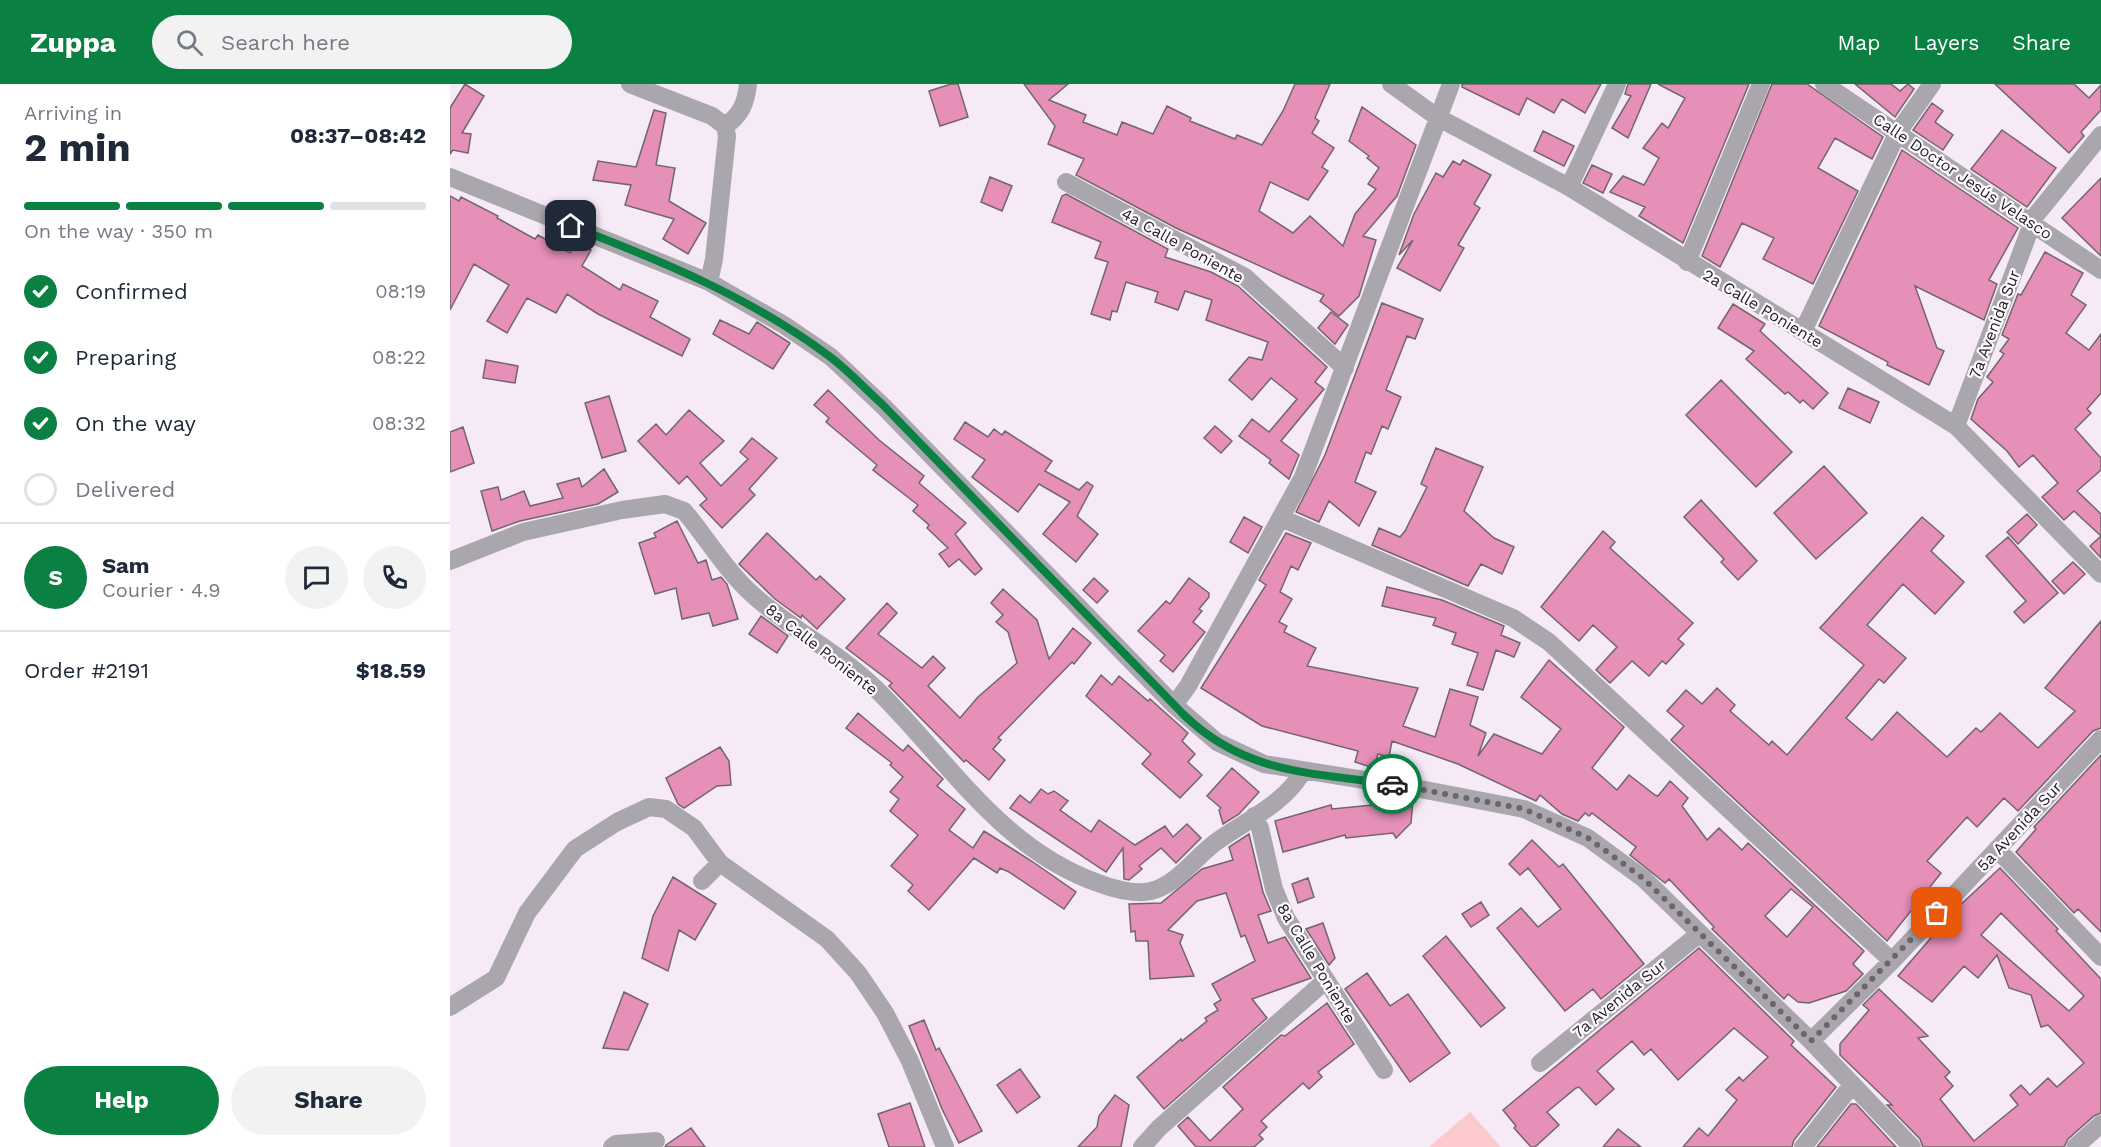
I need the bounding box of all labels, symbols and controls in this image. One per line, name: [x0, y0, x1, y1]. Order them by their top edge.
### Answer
search box: [152, 15, 572, 69]
text: Zuppa: [30, 26, 116, 59]
icon: search: [173, 26, 206, 59]
text: Search here: [221, 30, 350, 55]
text: Map: [1837, 30, 1880, 55]
text: Layers: [1913, 30, 1979, 55]
text: Share: [2012, 30, 2071, 55]
text: Arriving in: [24, 101, 122, 125]
street label: Calle Doctor Jesús Velasco: [1870, 109, 2056, 243]
text: 08:37–08:42: [290, 123, 426, 148]
text: 2 min: [24, 125, 131, 170]
pin: [545, 200, 596, 251]
street label: 4a Calle Poniente: [1118, 204, 1247, 287]
icon: home: [554, 209, 587, 242]
text: On the way · 350 m: [24, 219, 213, 243]
street label: 2a Calle Poniente: [1699, 265, 1826, 352]
street label: 7a Avenida Sur: [1965, 267, 2024, 381]
icon: check: [24, 275, 57, 308]
text: Confirmed: [75, 279, 188, 304]
text: 08:19: [375, 279, 426, 303]
icon: check: [24, 341, 57, 374]
text: Preparing: [75, 345, 176, 370]
text: 08:22: [372, 345, 426, 369]
icon: check: [24, 407, 57, 440]
text: On the way: [75, 411, 196, 436]
text: 08:32: [372, 411, 426, 435]
text: Delivered: [75, 477, 175, 502]
button: chat: [285, 546, 348, 609]
button: phone: [363, 546, 426, 609]
text: Sam: [102, 553, 150, 578]
text: S: [48, 565, 63, 590]
text: Courier · 4.9: [102, 578, 221, 602]
street label: 8a Calle Poniente: [762, 600, 881, 699]
text: Order #2191: [24, 658, 149, 683]
text: $18.59: [356, 658, 426, 683]
courier: [1362, 754, 1422, 814]
icon: car: [1376, 768, 1409, 801]
street label: 5a Avenida Sur: [1973, 777, 2066, 875]
pin: [1911, 887, 1962, 938]
icon: bag: [1920, 896, 1953, 929]
street label: 8a Calle Poniente: [1273, 900, 1360, 1027]
street label: 7a Avenida Sur: [1569, 955, 1670, 1042]
button: Help: [24, 1066, 219, 1135]
button: Share: [231, 1066, 426, 1135]

